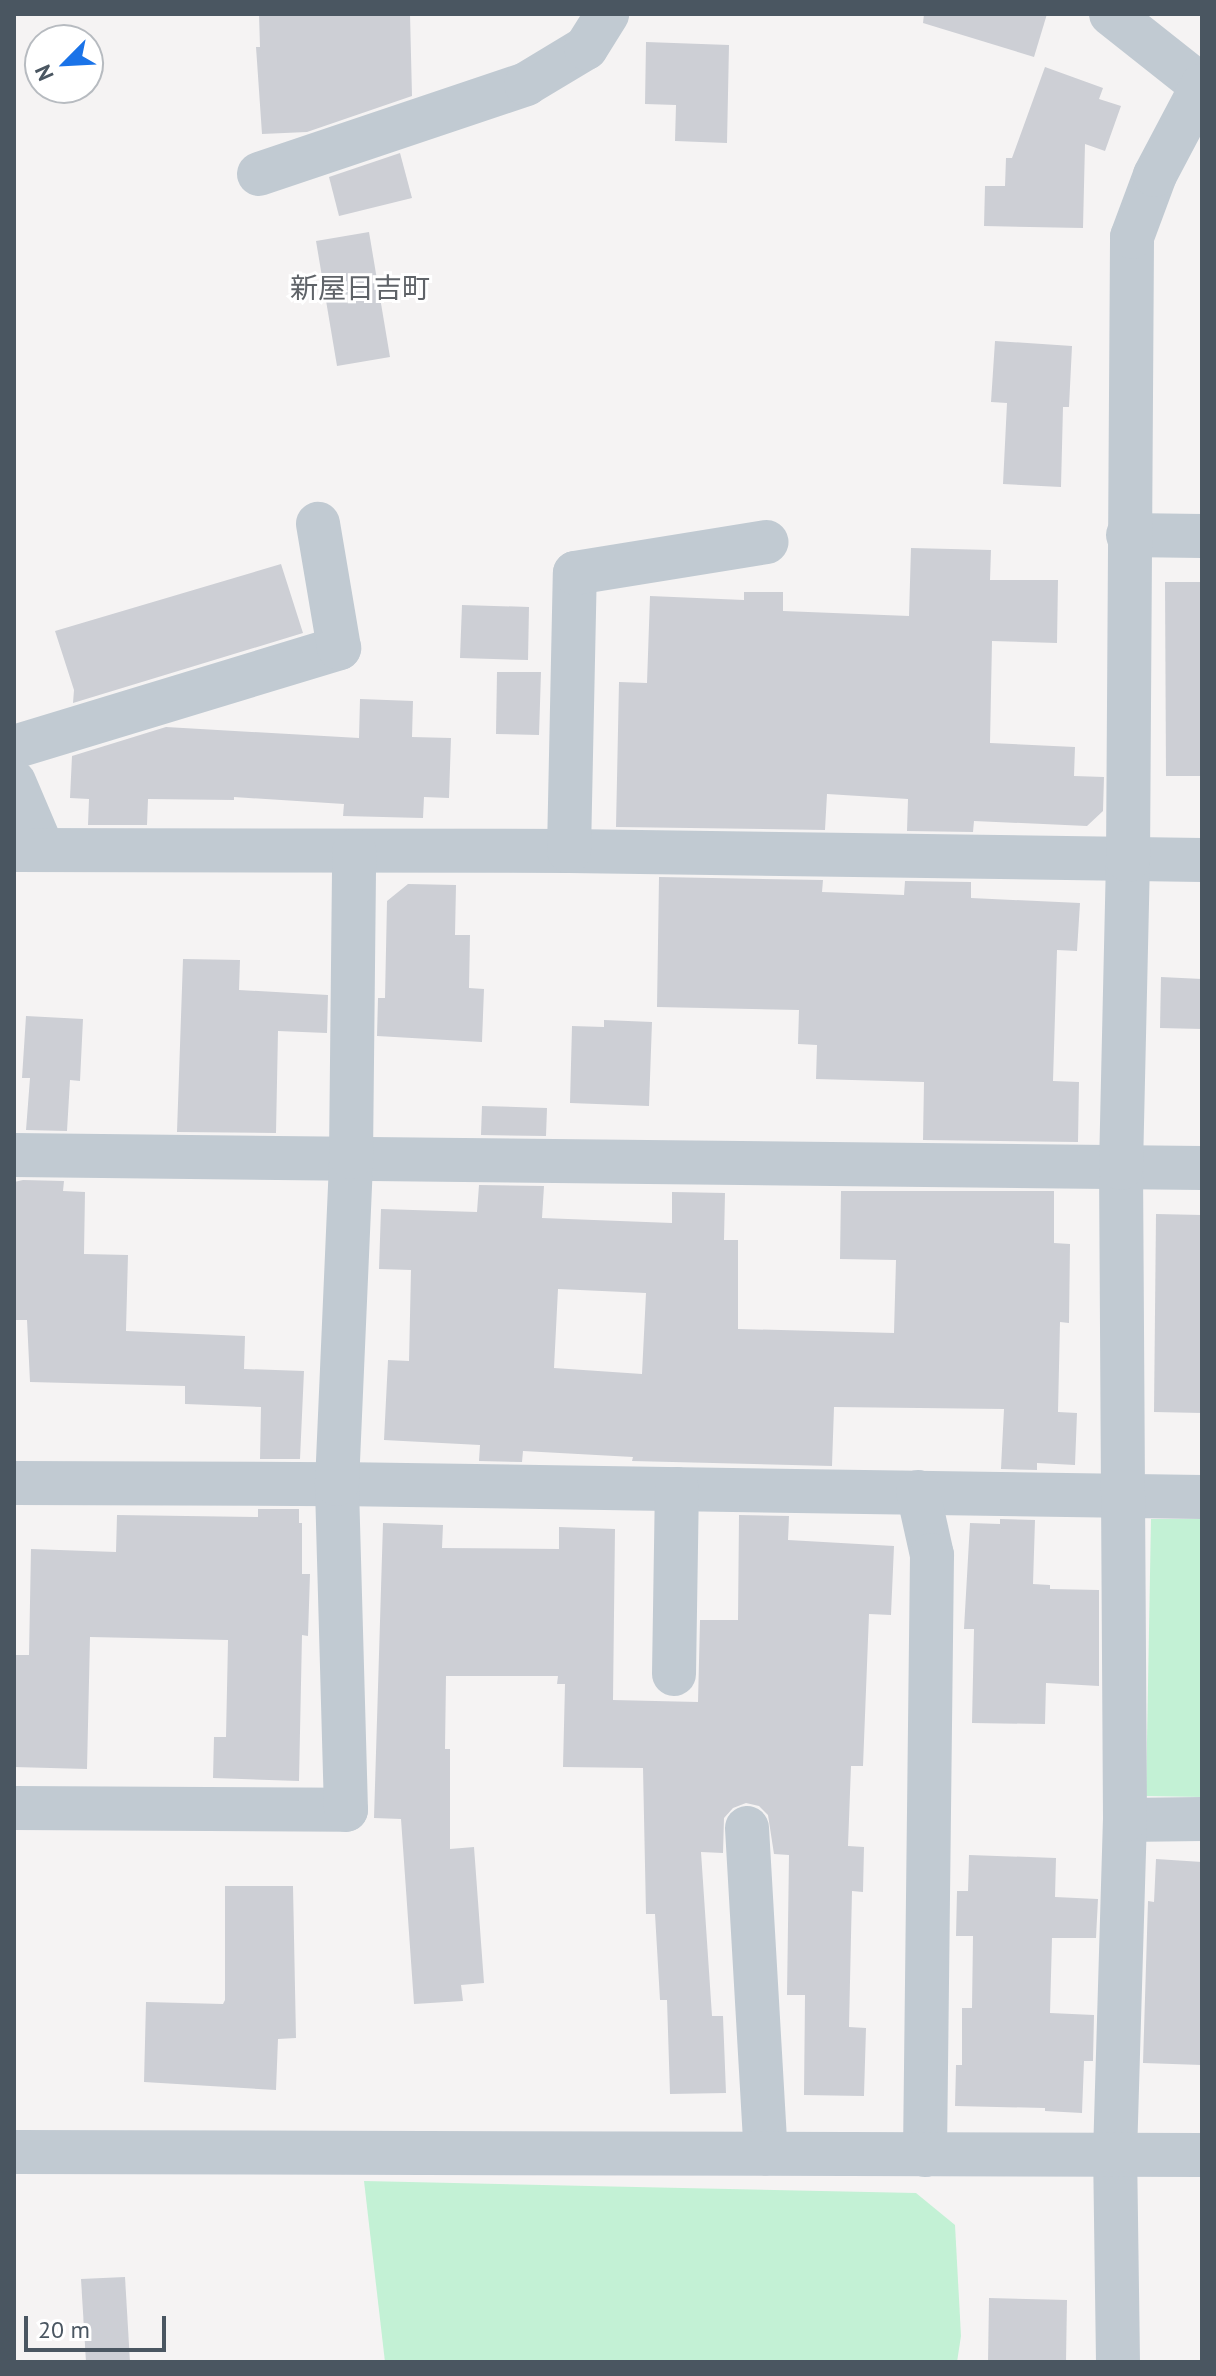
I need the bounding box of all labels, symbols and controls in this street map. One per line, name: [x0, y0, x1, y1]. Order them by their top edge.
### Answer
north arrow: [24, 24, 104, 104]
text: N: [28, 61, 60, 85]
district label: 新屋日吉町: [290, 271, 430, 305]
scale bar: [28, 2300, 170, 2350]
text: 20 m: [38, 2314, 90, 2345]

